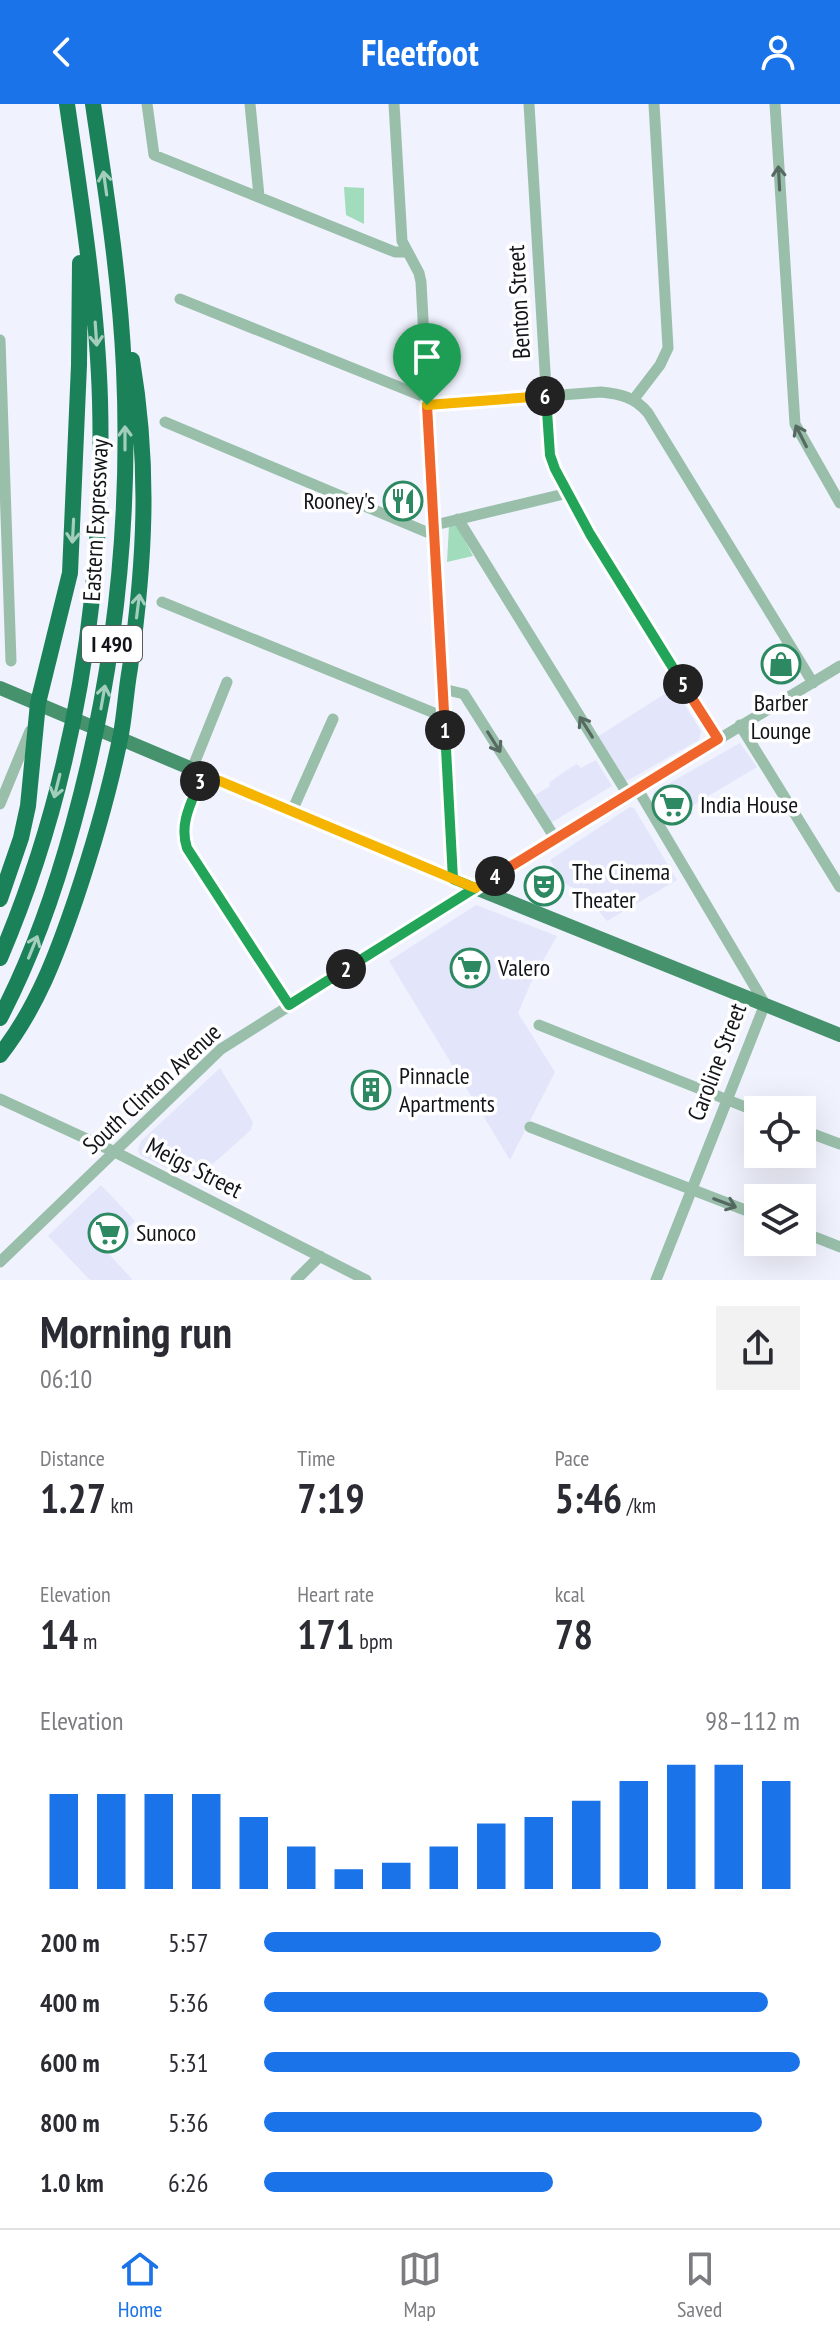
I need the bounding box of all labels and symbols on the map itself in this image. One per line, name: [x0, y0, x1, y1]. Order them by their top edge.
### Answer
one-way arrow: [771, 165, 786, 192]
one-way arrow: [97, 171, 112, 196]
street label: Benton Street: [500, 244, 537, 360]
one-way arrow: [89, 320, 104, 347]
pin: [393, 323, 461, 405]
pin: 6: [525, 376, 565, 416]
one-way arrow: [117, 425, 133, 452]
one-way arrow: [793, 425, 808, 448]
street label: Eastern Expressway: [76, 438, 115, 602]
restaurant icon: Rooney's: [382, 480, 424, 522]
place label: Rooney's: [303, 485, 375, 516]
one-way arrow: [65, 517, 80, 544]
one-way arrow: [131, 593, 146, 619]
road number: I 490: [82, 626, 142, 662]
shop icon: Barber Lounge: [760, 643, 802, 685]
pin: 5: [663, 664, 703, 704]
one-way arrow: [97, 685, 112, 710]
place label: Barber Lounge: [751, 687, 811, 746]
pin: 1: [425, 710, 465, 750]
one-way arrow: [578, 716, 594, 739]
one-way arrow: [487, 730, 503, 753]
pin: 3: [180, 761, 220, 801]
one-way arrow: [49, 773, 64, 799]
supermarket icon: India House: [651, 784, 693, 826]
place label: India House: [700, 789, 798, 820]
pin: 4: [475, 856, 515, 896]
place label: The Cinema Theater: [572, 856, 670, 915]
theatre icon: The Cinema Theater: [523, 865, 565, 907]
one-way arrow: [26, 935, 41, 960]
supermarket icon: Valero: [449, 947, 491, 989]
pin: 2: [326, 949, 366, 989]
place label: Valero: [497, 952, 550, 983]
street label: Caroline Street: [680, 998, 753, 1125]
street label: South Clinton Avenue: [76, 1017, 227, 1161]
place label: Pinnacle Apartments: [399, 1060, 495, 1119]
building icon: Pinnacle Apartments: [350, 1069, 392, 1111]
street label: Meigs Street: [141, 1130, 248, 1205]
one-way arrow: [712, 1197, 737, 1211]
supermarket icon: Sunoco: [87, 1212, 129, 1254]
place label: Sunoco: [136, 1217, 196, 1248]

